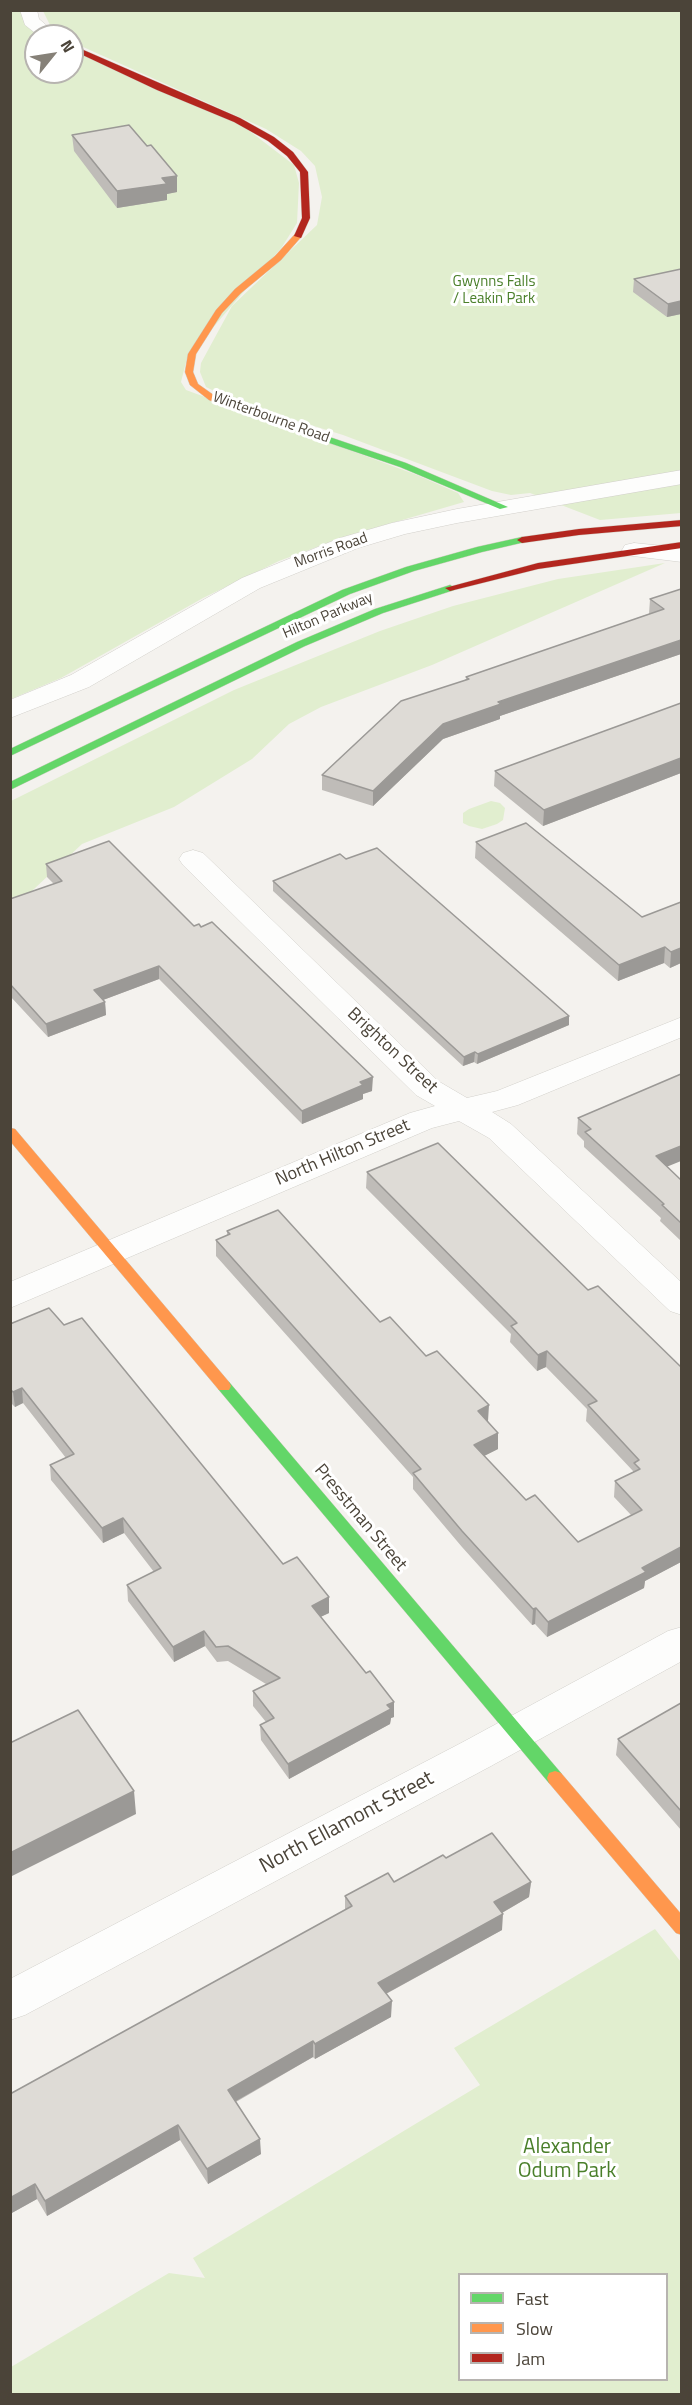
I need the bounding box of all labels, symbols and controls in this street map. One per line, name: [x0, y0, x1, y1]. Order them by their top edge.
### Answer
north arrow: [24, 24, 84, 84]
text: N: [55, 35, 81, 57]
park label: Gwynns Falls / Leakin Park: [452, 273, 536, 308]
street label: Winterbourne Road: [210, 389, 332, 447]
street label: Morris Road: [292, 529, 370, 573]
street label: Hilton Parkway: [280, 589, 376, 643]
street label: Brighton Street: [342, 1004, 442, 1098]
street label: North Hilton Street: [273, 1115, 413, 1191]
street label: Presstman Street: [309, 1460, 411, 1576]
street label: North Ellamont Street: [256, 1766, 438, 1880]
park label: Alexander Odum Park: [518, 2135, 616, 2185]
legend: [458, 2273, 668, 2381]
text: Fast: [516, 2285, 549, 2312]
text: Slow: [516, 2315, 553, 2342]
text: Jam: [516, 2345, 545, 2372]

